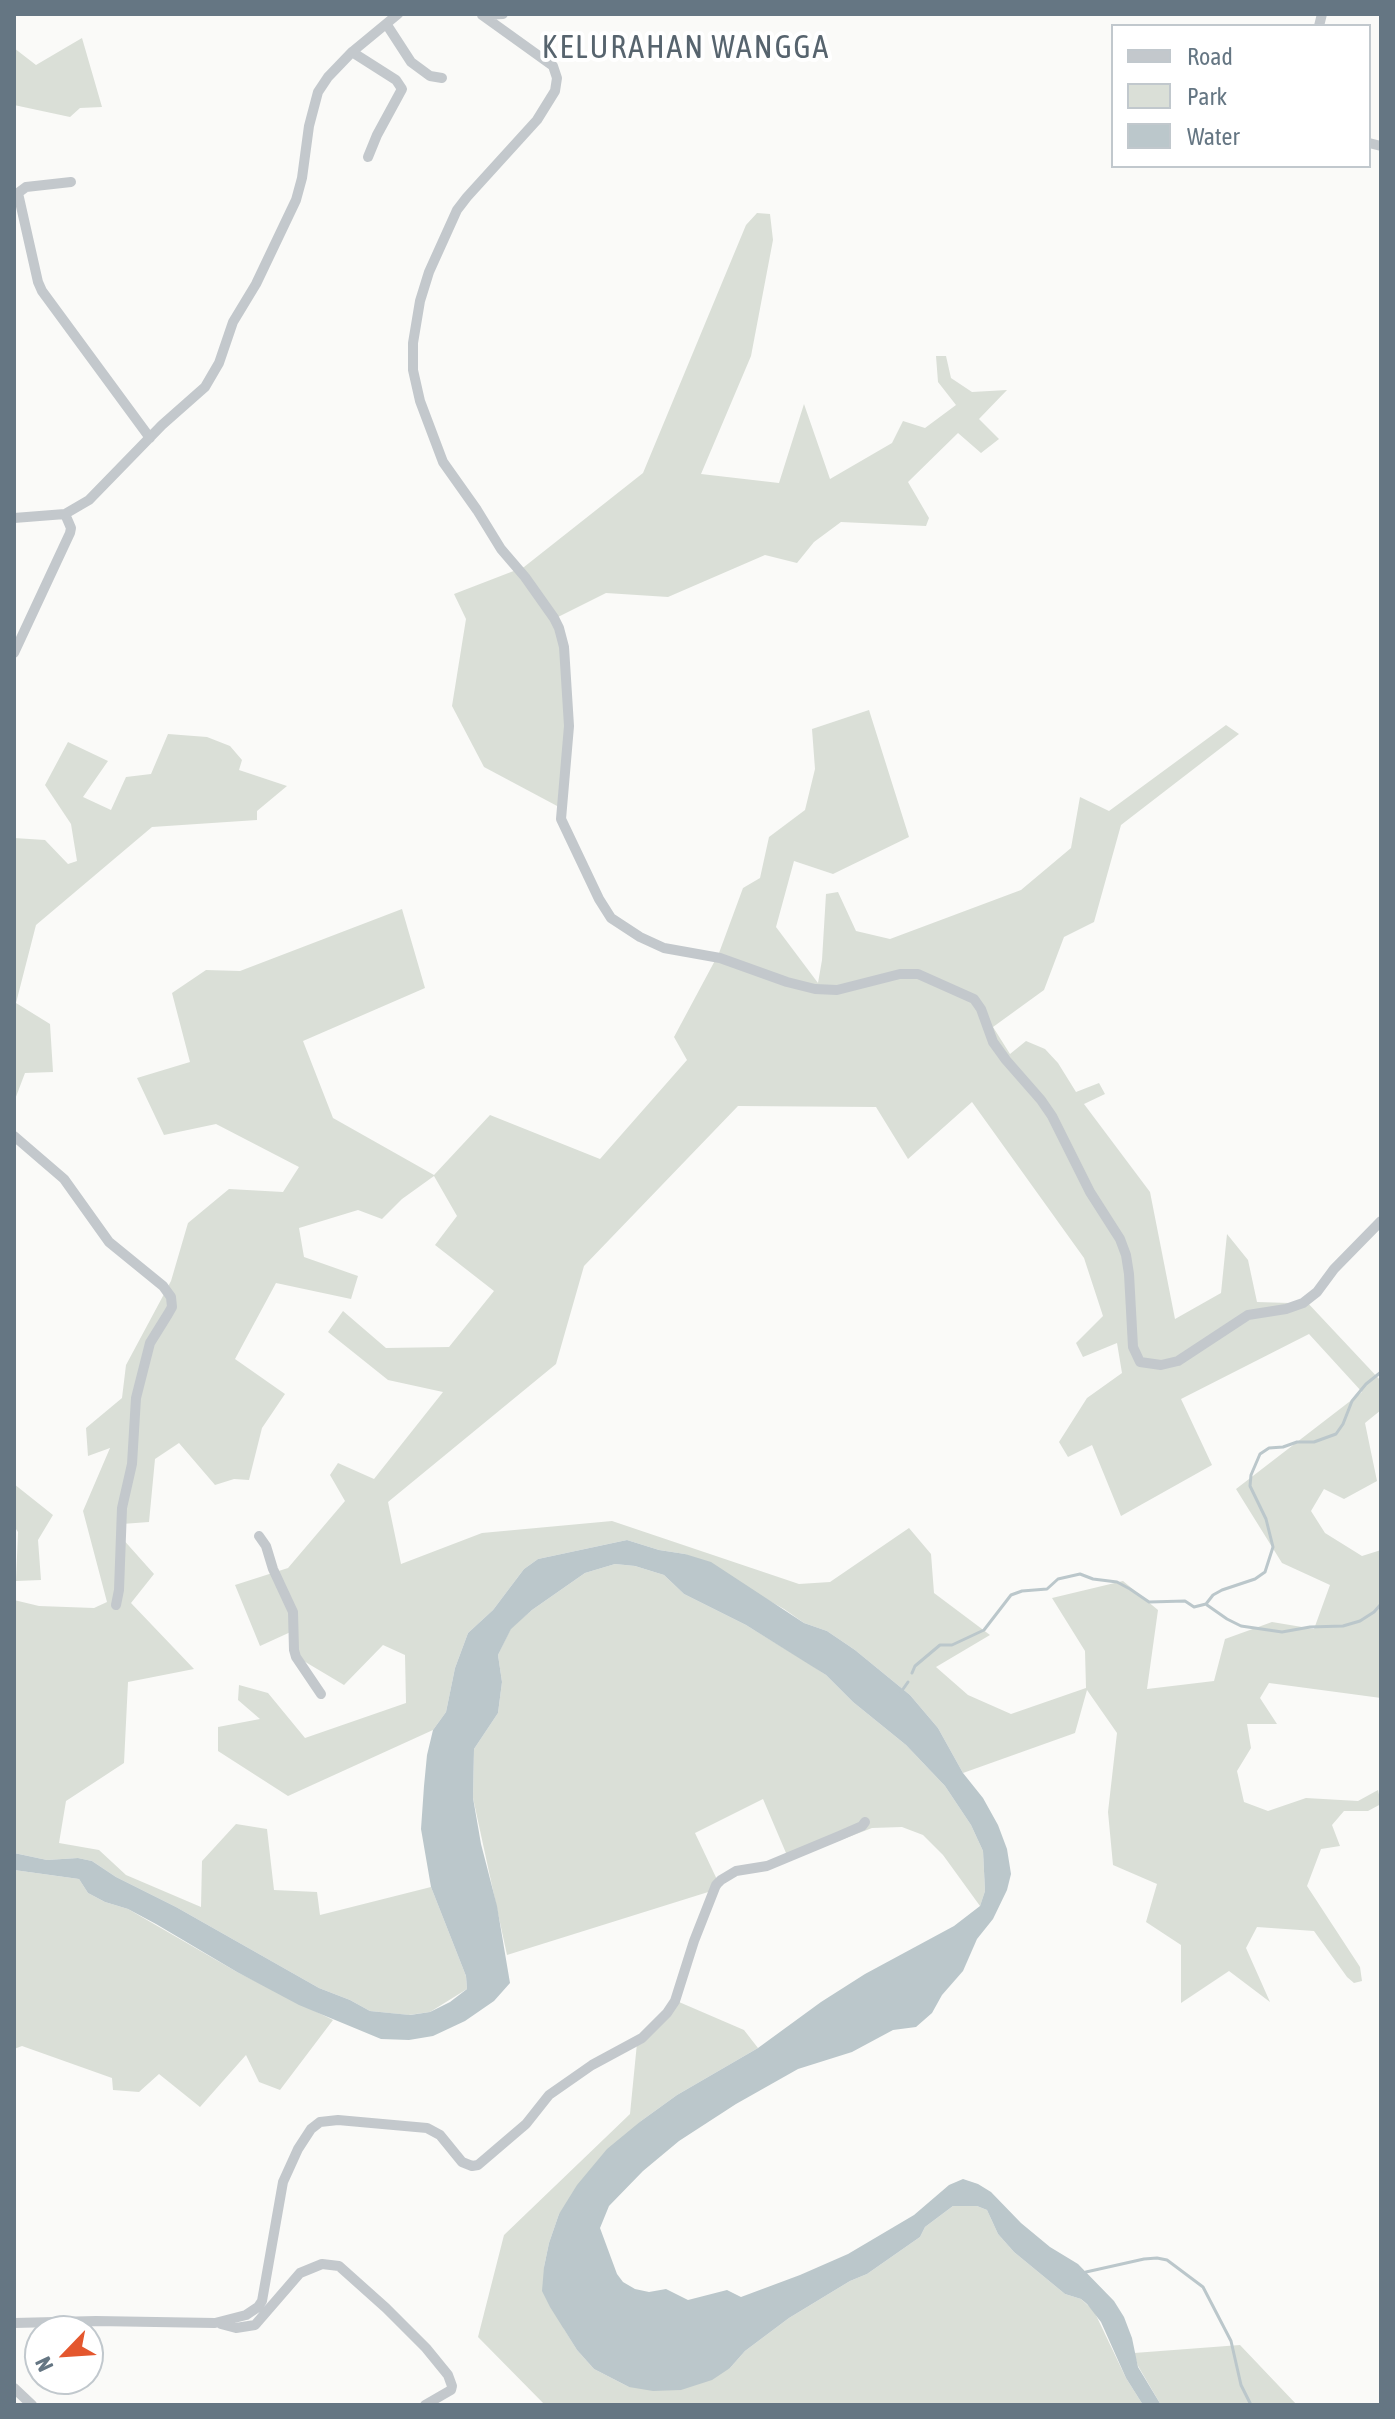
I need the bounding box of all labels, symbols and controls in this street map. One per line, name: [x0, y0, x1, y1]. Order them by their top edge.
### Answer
legend: [1111, 24, 1371, 168]
district label: KELURAHAN WANGGA: [542, 29, 830, 67]
text: Road: [1187, 43, 1233, 70]
text: Park: [1187, 83, 1227, 110]
text: Water: [1187, 123, 1240, 150]
north arrow: [24, 2315, 104, 2395]
text: N: [30, 2353, 59, 2376]

